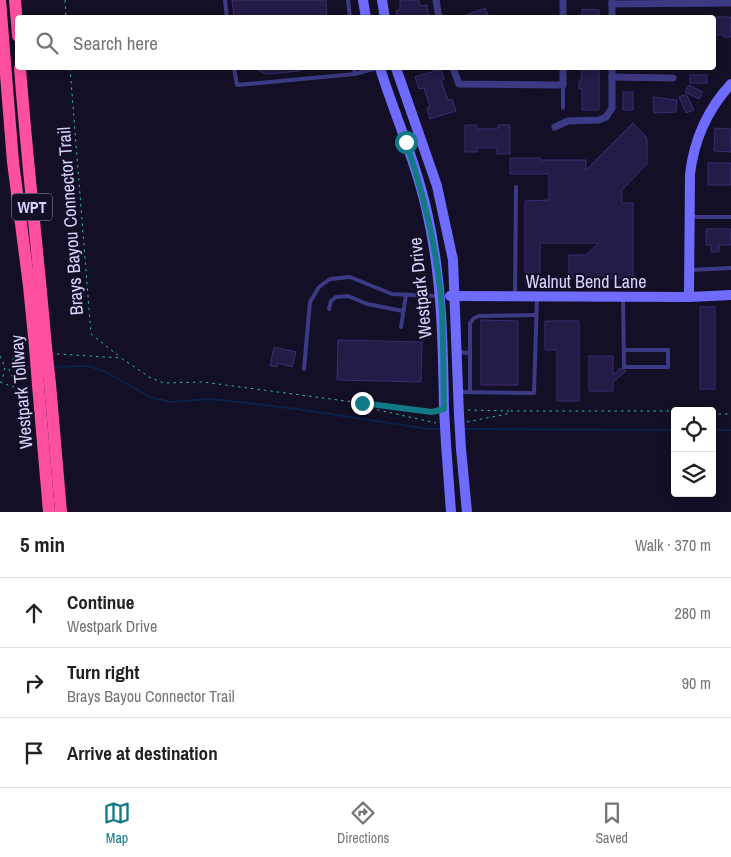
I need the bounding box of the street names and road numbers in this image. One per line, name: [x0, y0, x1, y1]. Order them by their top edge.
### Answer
street label: Brays Bayou Connector Trail: [51, 126, 89, 316]
road number: WPT: [12, 193, 52, 220]
street label: Westpark Drive: [402, 236, 438, 340]
street label: Walnut Bend Lane: [526, 269, 646, 294]
street label: Westpark Tollway: [4, 333, 38, 450]

